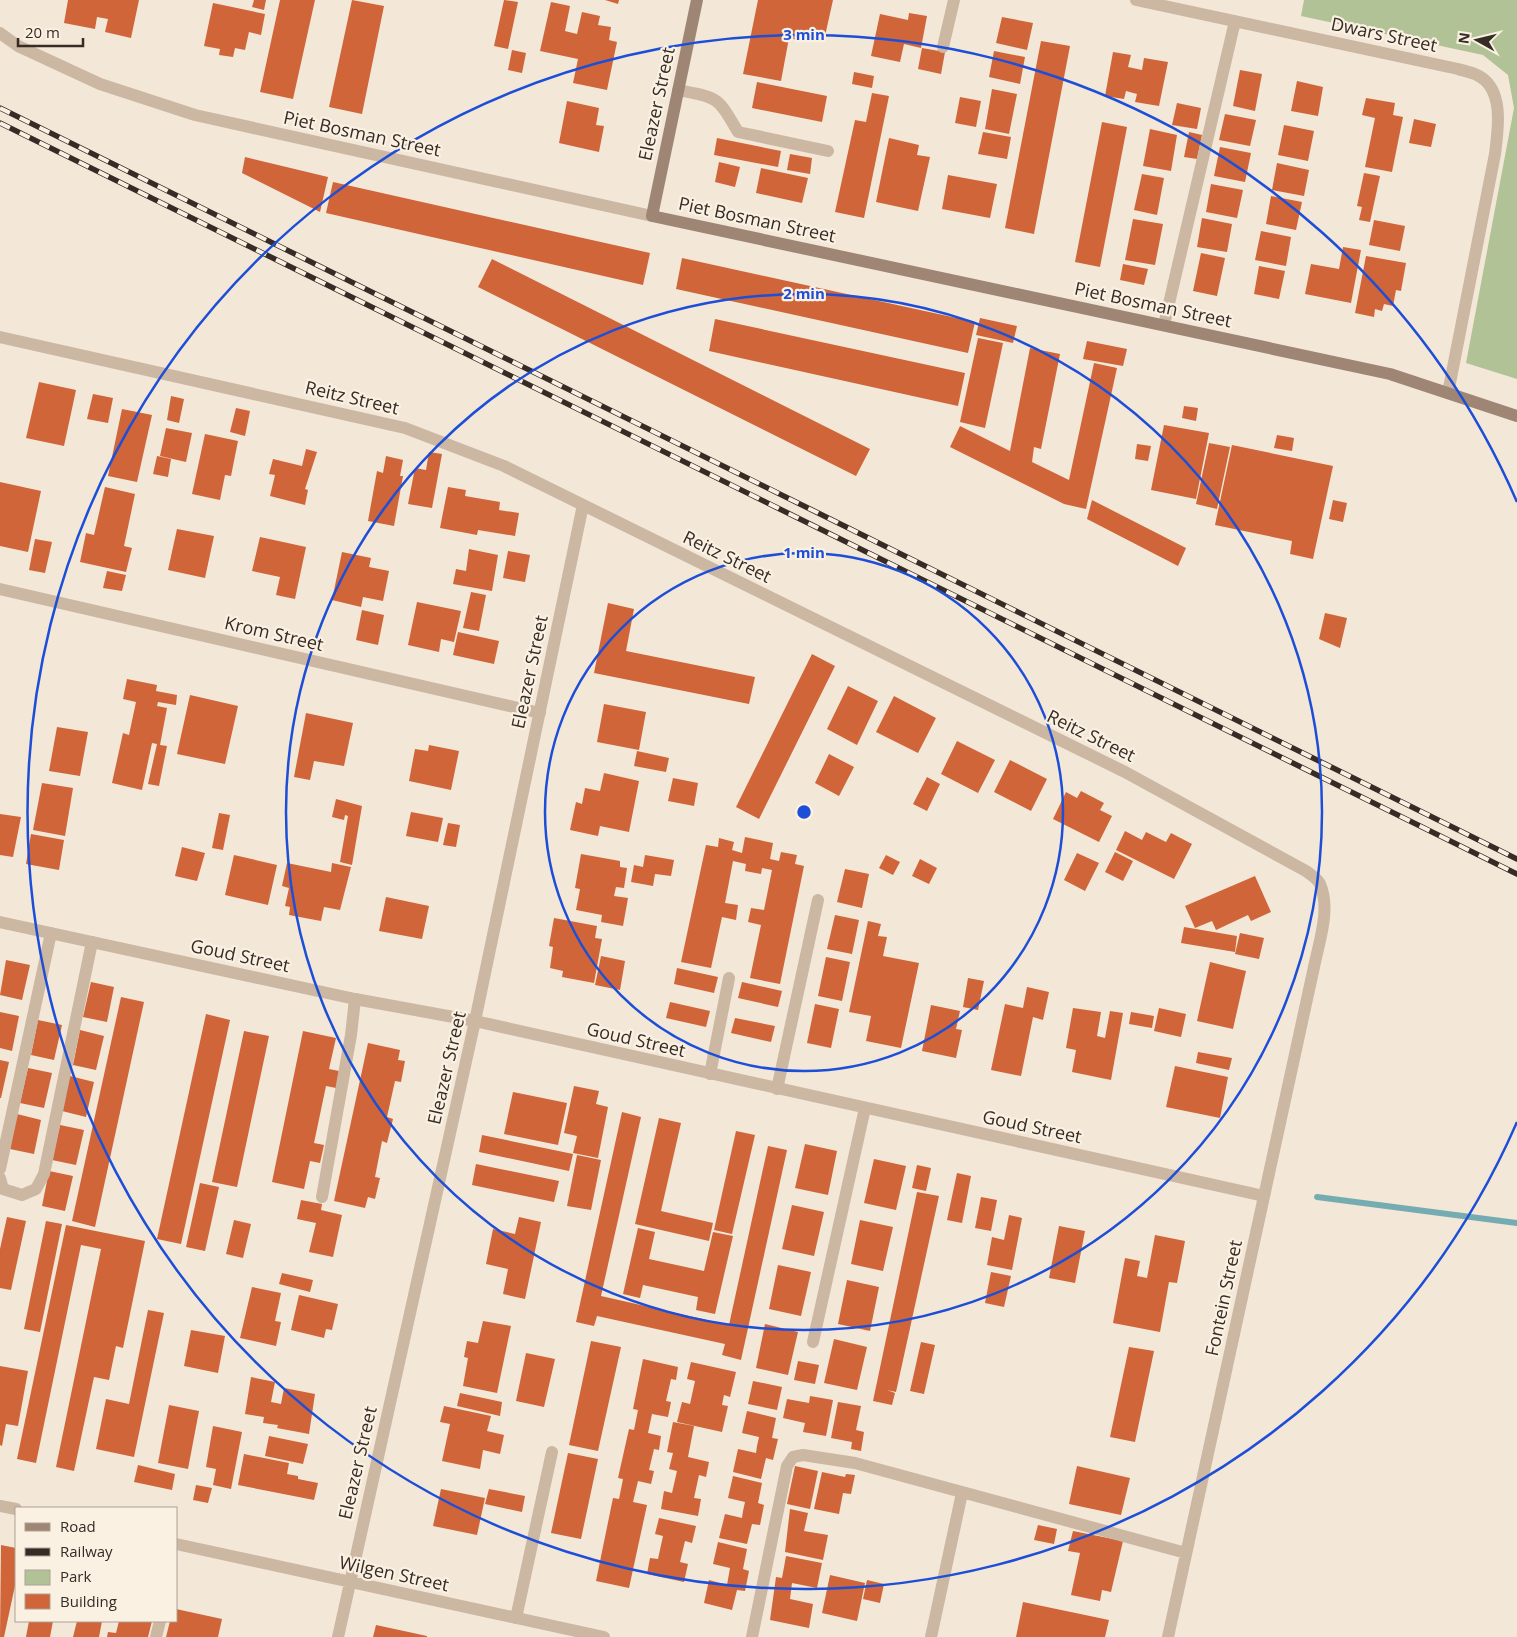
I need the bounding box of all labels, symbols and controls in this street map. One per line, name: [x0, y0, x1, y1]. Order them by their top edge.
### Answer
street label: Dwars Street: [1329, 11, 1439, 57]
scale bar: [18, 15, 82, 47]
north arrow: [1452, 15, 1502, 65]
text: 20 m: [25, 22, 60, 42]
text: 3 min: [783, 24, 825, 44]
text: N: [1453, 31, 1474, 45]
street label: Eleazer Street: [632, 45, 680, 163]
street label: Piet Bosman Street: [281, 105, 443, 161]
street label: Piet Bosman Street: [676, 191, 838, 247]
street label: Piet Bosman Street: [1072, 276, 1234, 332]
text: 2 min: [783, 283, 825, 303]
street label: Reitz Street: [303, 375, 401, 419]
street label: Reitz Street: [679, 524, 776, 588]
text: 1 min: [783, 542, 825, 562]
street label: Krom Street: [222, 610, 326, 656]
street label: Eleazer Street: [505, 613, 553, 731]
street label: Reitz Street: [1043, 703, 1140, 767]
centre of rings: [795, 803, 813, 821]
street label: Goud Street: [188, 933, 292, 977]
street label: Eleazer Street: [421, 1009, 471, 1127]
street label: Goud Street: [584, 1016, 688, 1062]
street label: Goud Street: [980, 1104, 1084, 1148]
street label: Fontein Street: [1199, 1237, 1247, 1358]
street label: Eleazer Street: [332, 1404, 382, 1522]
legend: [15, 1507, 178, 1622]
text: Road: [60, 1516, 96, 1536]
text: Railway: [60, 1541, 113, 1561]
street label: Wilgen Street: [337, 1550, 451, 1596]
text: Park: [60, 1566, 91, 1586]
text: Building: [60, 1591, 117, 1611]

